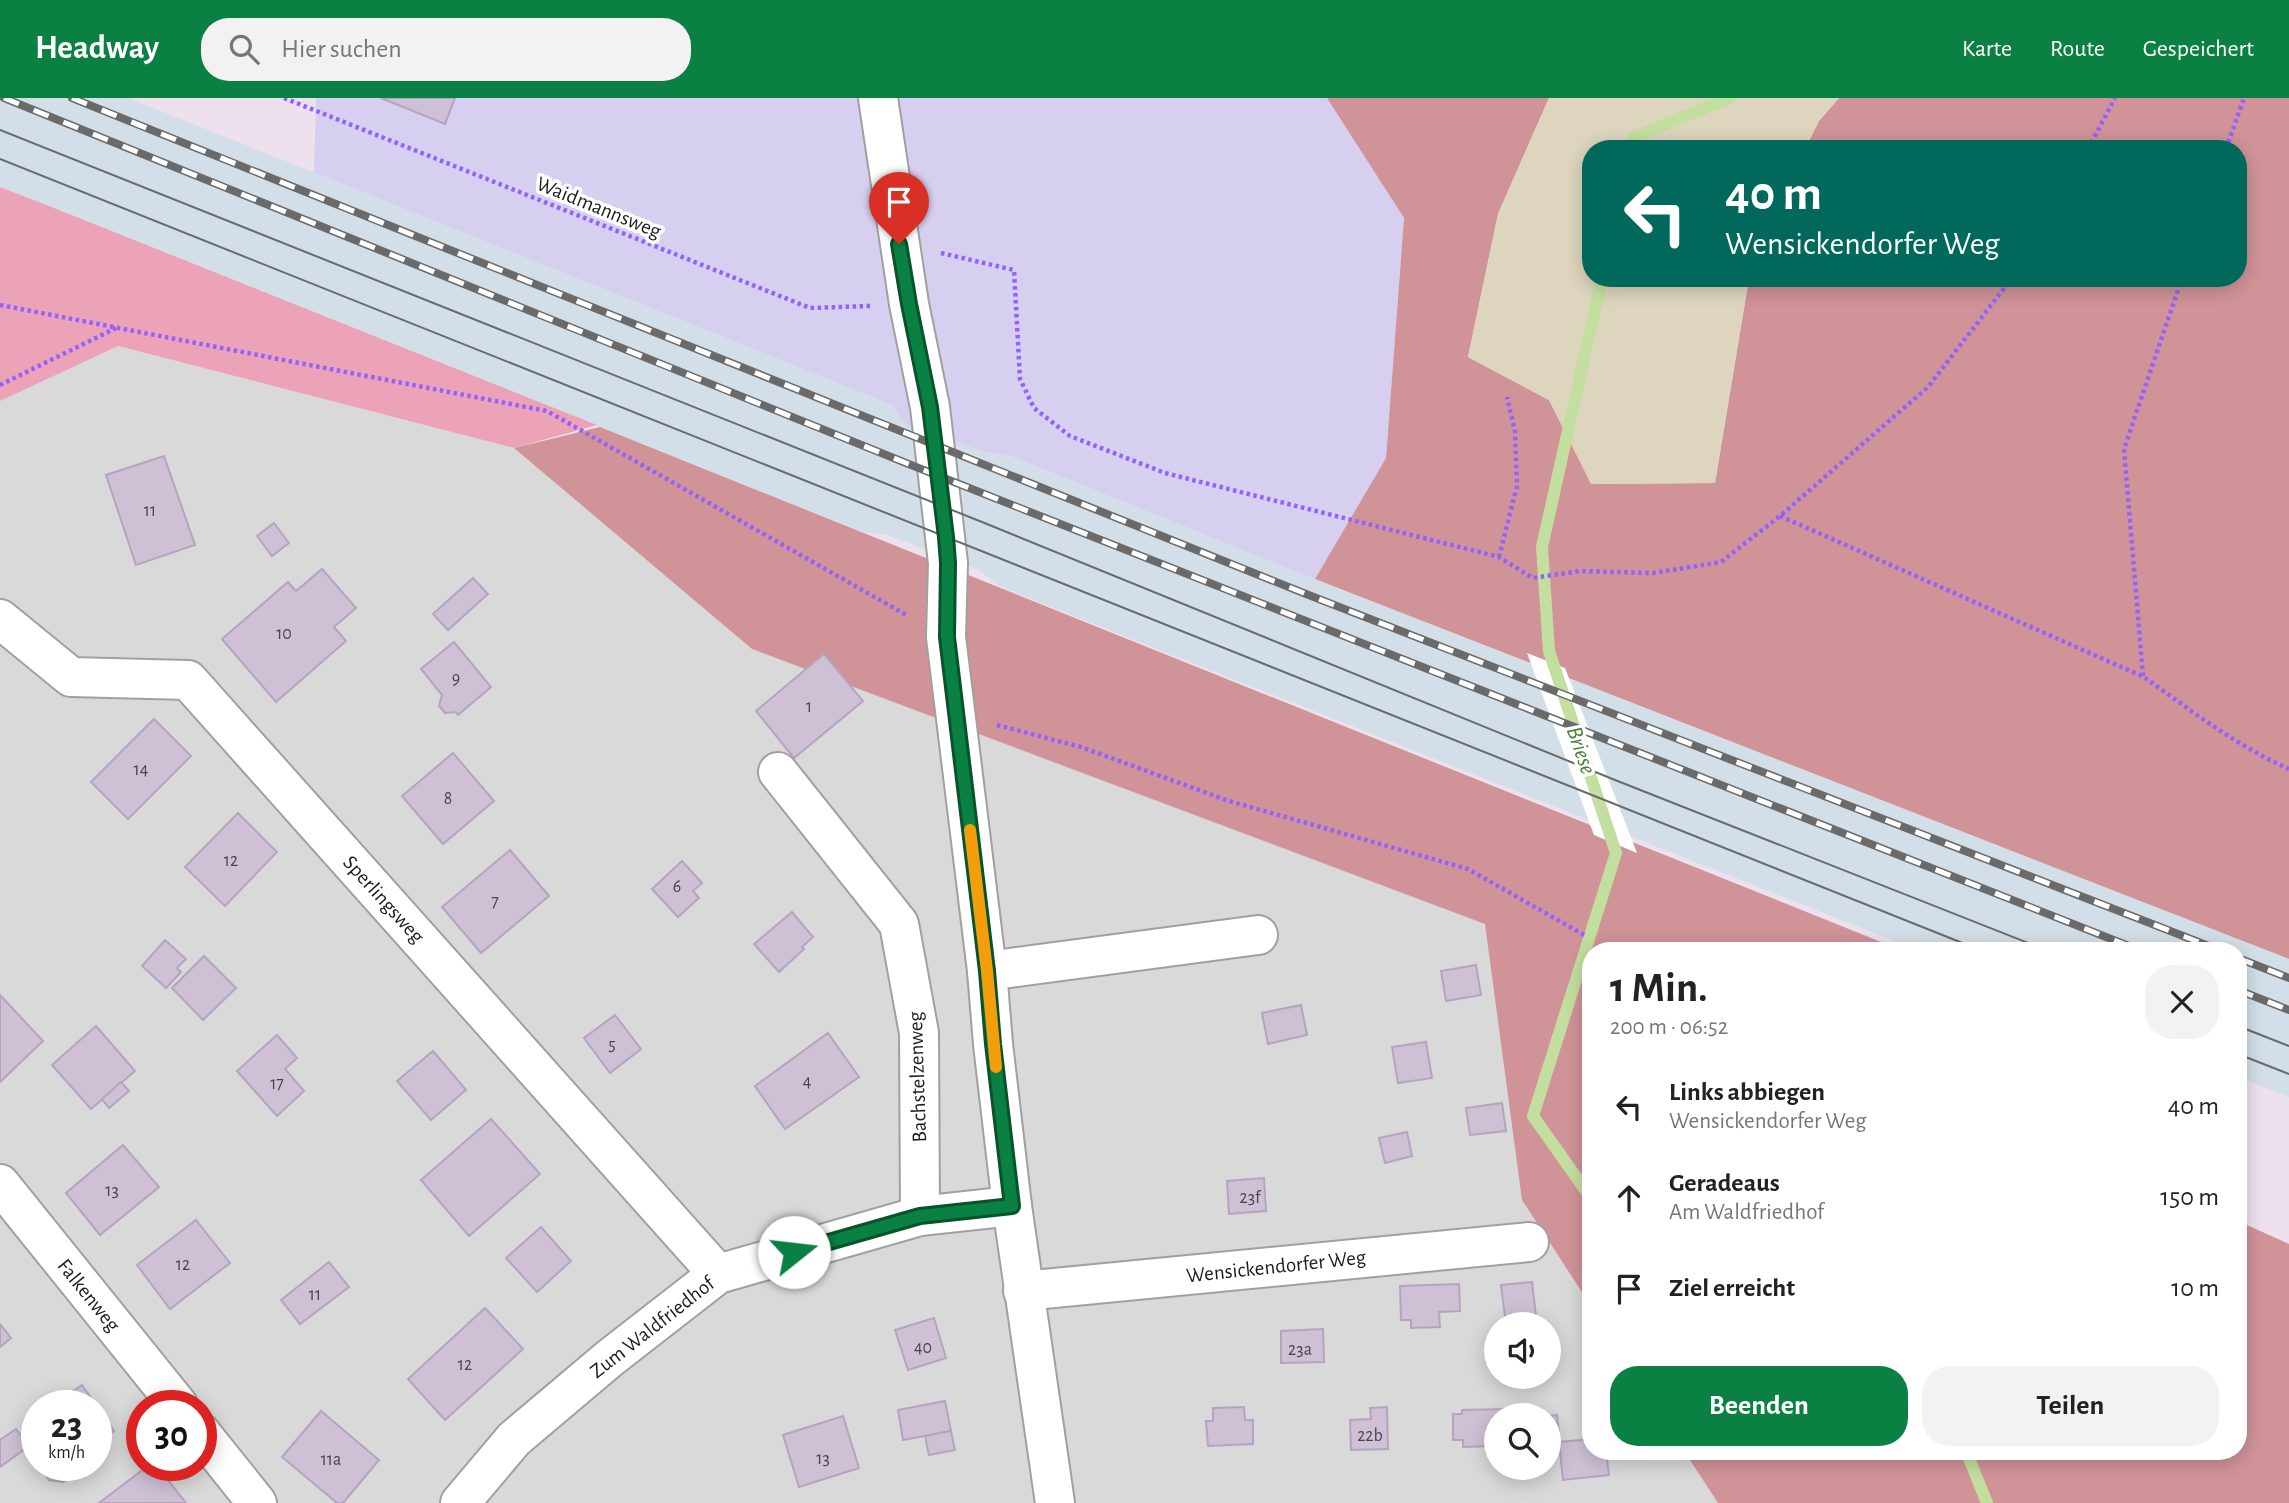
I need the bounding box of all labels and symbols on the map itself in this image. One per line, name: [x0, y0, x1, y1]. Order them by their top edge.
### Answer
pin: [869, 172, 929, 244]
street label: Waidmannsweg: [534, 173, 665, 242]
house number: 11: [144, 502, 156, 520]
house number: 10: [276, 625, 292, 643]
house number: 9: [452, 670, 460, 688]
house number: 1: [806, 698, 812, 716]
water label: Briese: [1562, 724, 1599, 778]
house number: 14: [134, 761, 149, 779]
house number: 8: [444, 790, 452, 808]
house number: 12: [224, 852, 238, 870]
street label: Sperlingsweg: [339, 852, 429, 948]
house number: 6: [673, 878, 681, 896]
house number: 7: [491, 893, 499, 911]
street label: Bachstelzenweg: [905, 1010, 930, 1143]
house number: 5: [608, 1036, 616, 1054]
house number: 4: [803, 1073, 812, 1091]
house number: 17: [270, 1075, 284, 1093]
house number: 13: [105, 1182, 119, 1200]
house number: 23f: [1239, 1189, 1262, 1207]
position arrow: [757, 1215, 831, 1289]
street label: Wensickendorfer Weg: [1185, 1247, 1368, 1286]
street label: Falkenweg: [53, 1255, 124, 1336]
house number: 12: [176, 1256, 190, 1274]
street label: Zum Waldfriedhof: [586, 1272, 719, 1382]
house number: 11: [309, 1286, 321, 1304]
house number: 40: [914, 1339, 932, 1357]
house number: 23a: [1288, 1341, 1312, 1359]
house number: 12: [458, 1356, 472, 1374]
speed limit sign: 30: [126, 1390, 217, 1481]
house number: 22b: [1357, 1427, 1383, 1445]
house number: 13: [816, 1450, 830, 1468]
house number: 11a: [321, 1451, 341, 1469]

